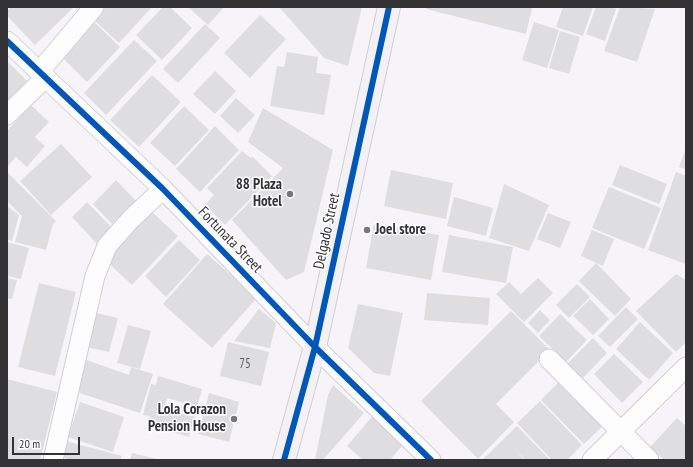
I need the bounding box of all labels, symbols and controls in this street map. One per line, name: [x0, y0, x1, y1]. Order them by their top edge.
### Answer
place label: 88 Plaza Hotel: [236, 176, 282, 211]
marker: 88 Plaza Hotel: [285, 189, 295, 199]
street label: Delgado Street: [310, 191, 344, 271]
street label: Fortunata Street: [194, 203, 266, 277]
place label: Joel store: [375, 221, 426, 239]
marker: Joel store: [362, 225, 372, 235]
house number: 75: [239, 356, 251, 372]
place label: Lola Corazon Pension House: [148, 401, 226, 436]
marker: Lola Corazon Pension House: [229, 414, 239, 424]
scale bar: [14, 429, 82, 455]
text: 20 m: [19, 436, 40, 451]

